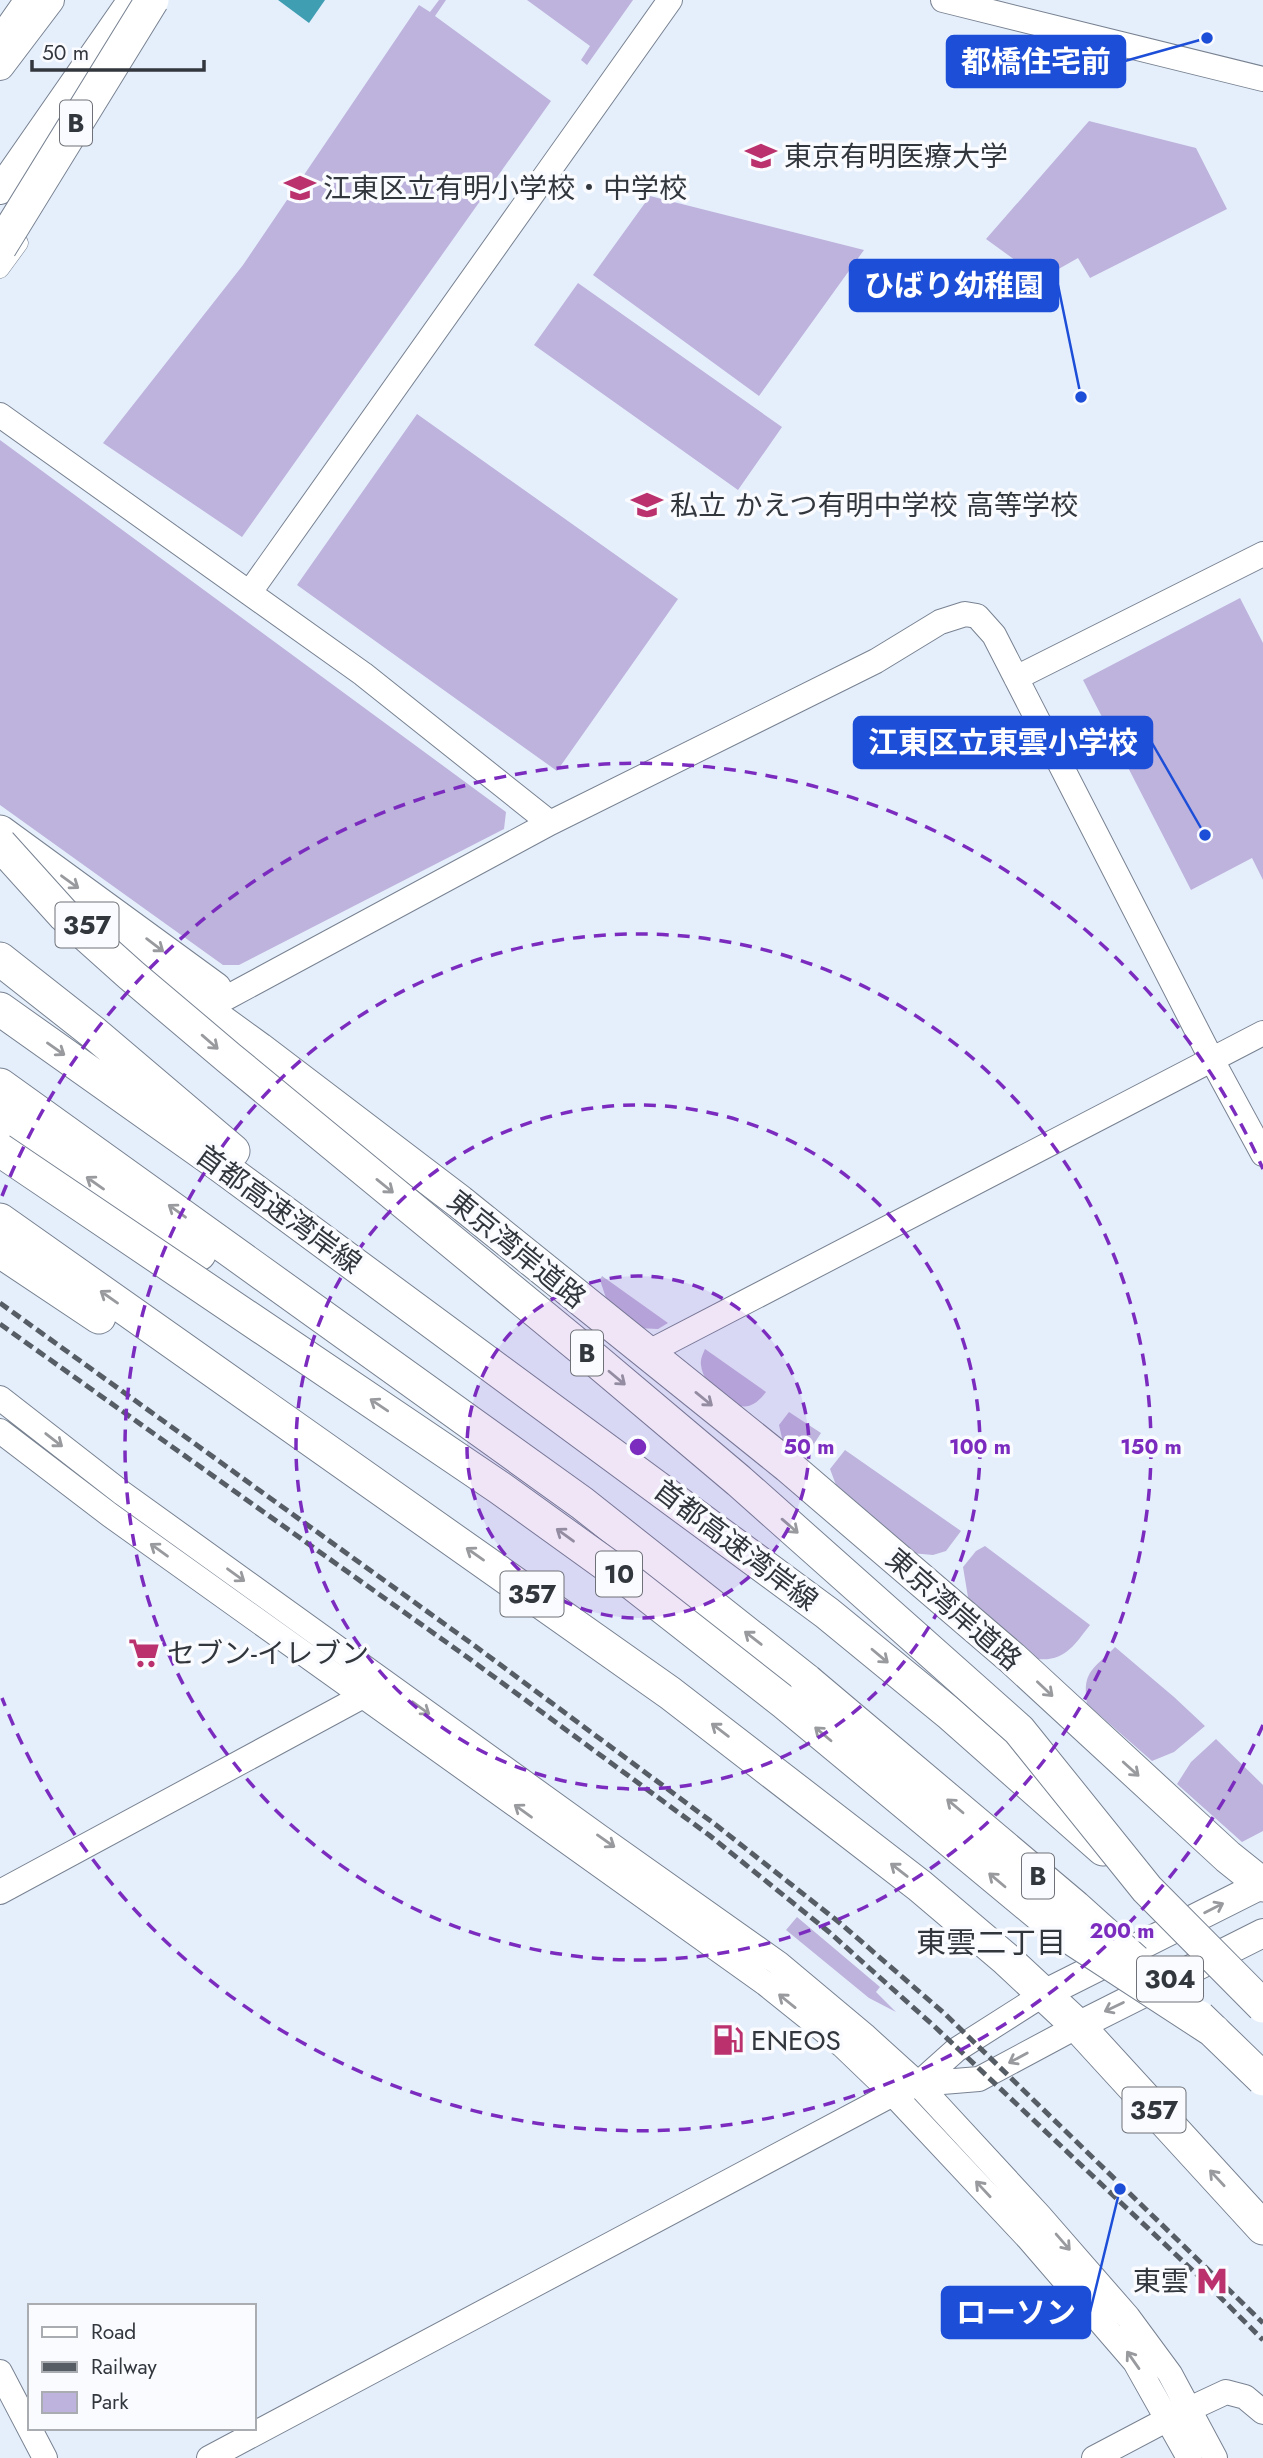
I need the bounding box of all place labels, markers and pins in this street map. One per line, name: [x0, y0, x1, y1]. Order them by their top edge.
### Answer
callout: 都橋住宅前: [947, 36, 1125, 87]
place label: 東京有明医療大学: [784, 136, 1008, 177]
school or university icon: 東京有明医療大学: [744, 139, 778, 173]
place label: 江東区立有明小学校・中学校: [323, 168, 687, 209]
school or university icon: 江東区立有明小学校・中学校: [283, 171, 317, 205]
callout: ひばり幼稚園: [850, 260, 1058, 311]
place label: 私立 かえつ有明中学校 高等学校: [670, 485, 1078, 526]
school or university icon: 私立 かえつ有明中学校 高等学校: [630, 488, 664, 522]
callout: 江東区立東雲小学校: [854, 717, 1152, 768]
centre of rings: [626, 1435, 650, 1459]
place label: セブン-イレブン: [167, 1633, 369, 1674]
supermarket icon: セブン-イレブン: [127, 1636, 161, 1670]
place label: ENEOS: [751, 2020, 841, 2061]
fuel station icon: ENEOS: [711, 2023, 745, 2057]
place label: 東雲: [1133, 2261, 1189, 2302]
metro station icon: 東雲: [1195, 2264, 1229, 2298]
callout: ローソン: [942, 2287, 1090, 2338]

